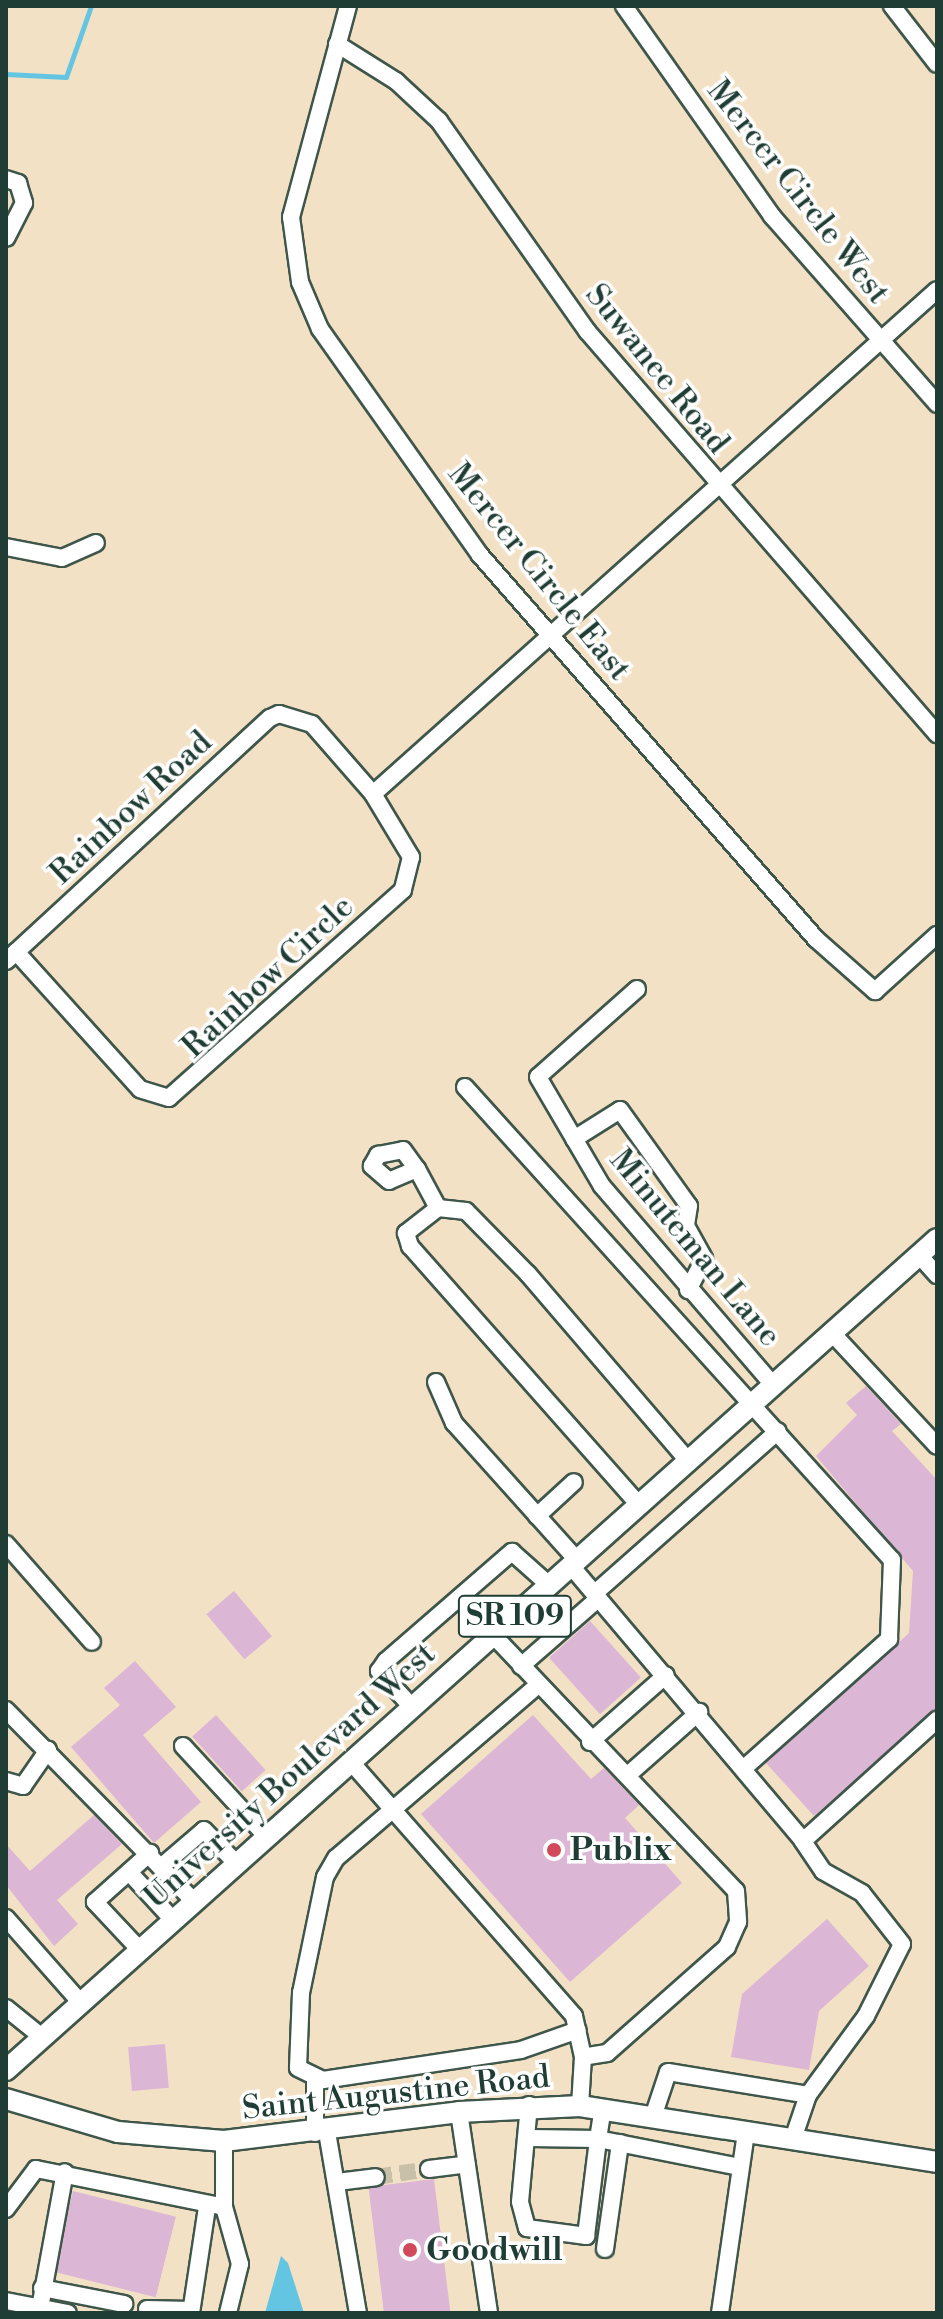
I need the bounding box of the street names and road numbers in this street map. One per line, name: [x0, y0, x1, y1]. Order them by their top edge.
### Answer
street label: Mercer Circle West: [699, 72, 897, 312]
street label: Suwanee Road: [577, 276, 737, 462]
street label: Mercer Circle East: [440, 456, 638, 688]
street label: Rainbow Road: [42, 723, 220, 893]
street label: Rainbow Circle: [174, 888, 362, 1066]
street label: Minuteman Lane: [601, 1141, 789, 1355]
road number: SR 109: [457, 1590, 573, 1642]
street label: University Boulevard West: [136, 1635, 444, 1917]
street label: Saint Augustine Road: [240, 2058, 552, 2128]

